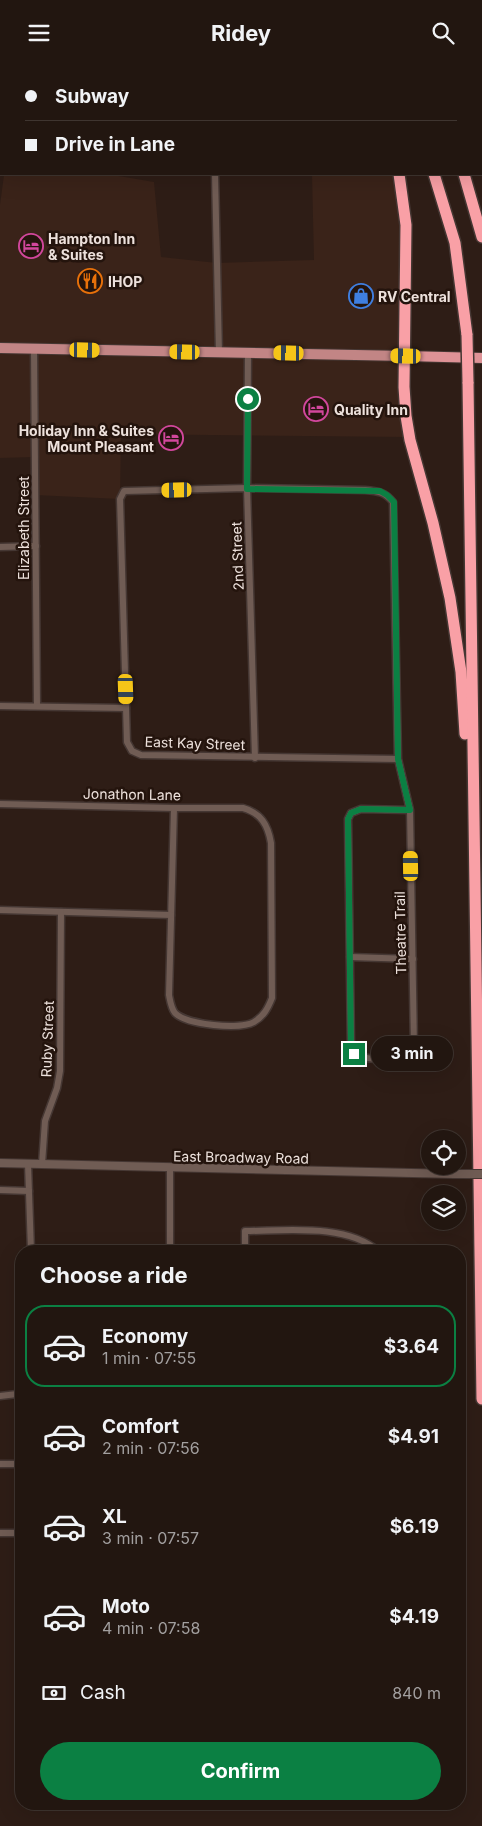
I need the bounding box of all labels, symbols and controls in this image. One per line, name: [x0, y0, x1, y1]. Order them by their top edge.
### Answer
icon: menu: [25, 19, 53, 47]
icon: search: [429, 19, 457, 47]
text: Ridey: [211, 20, 271, 46]
text: Subway: [55, 85, 129, 108]
text: Drive in Lane: [55, 133, 175, 156]
place label: Hampton Inn & Suites: [48, 230, 135, 263]
hotel icon: Hampton Inn & Suites: [18, 233, 44, 259]
restaurant icon: IHOP: [77, 268, 103, 294]
place label: IHOP: [108, 273, 142, 290]
shop icon: RV Central: [348, 283, 374, 309]
place label: RV Central: [378, 288, 451, 305]
car: [69, 342, 100, 358]
car: [169, 344, 200, 360]
car: [273, 345, 304, 361]
car: [390, 348, 421, 364]
route start: [237, 388, 259, 410]
hotel icon: Quality Inn: [303, 396, 329, 422]
place label: Quality Inn: [334, 401, 408, 418]
place label: Holiday Inn & Suites Mount Pleasant: [19, 422, 154, 455]
hotel icon: Holiday Inn & Suites Mount Pleasant: [158, 425, 184, 451]
street label: Elizabeth Street: [15, 476, 32, 580]
car: [161, 482, 192, 498]
street label: 2nd Street: [227, 521, 247, 591]
car: [117, 674, 134, 704]
street label: East Kay Street: [144, 733, 246, 753]
street label: Jonathon Lane: [83, 785, 181, 803]
car: [403, 851, 418, 881]
street label: Theatre Trail: [391, 891, 409, 975]
street label: Ruby Street: [37, 1000, 57, 1078]
callout: 3 min: [372, 1037, 454, 1071]
route end: [343, 1043, 365, 1065]
text: 3 min: [390, 1043, 434, 1063]
map controls: [421, 1130, 466, 1230]
button: locate: [421, 1130, 466, 1175]
street label: East Broadway Road: [173, 1147, 309, 1167]
button: layers: [421, 1185, 466, 1230]
text: Choose a ride: [40, 1262, 188, 1288]
icon: car: [42, 1324, 87, 1369]
text: Economy: [102, 1325, 188, 1348]
text: $3.64: [384, 1335, 439, 1358]
text: 1 min · 07:55: [102, 1348, 196, 1368]
icon: car: [42, 1414, 87, 1459]
text: Comfort: [102, 1415, 179, 1438]
text: $4.91: [388, 1425, 439, 1448]
text: 2 min · 07:56: [102, 1438, 200, 1458]
icon: car: [42, 1504, 87, 1549]
text: XL: [102, 1505, 127, 1528]
text: $6.19: [390, 1515, 439, 1538]
text: 3 min · 07:57: [102, 1528, 199, 1548]
icon: car: [42, 1594, 87, 1639]
text: Moto: [102, 1595, 150, 1618]
text: $4.19: [389, 1605, 439, 1628]
text: 4 min · 07:58: [102, 1618, 200, 1638]
icon: cash: [40, 1679, 68, 1707]
text: Cash: [80, 1681, 126, 1704]
text: 840 m: [392, 1683, 441, 1703]
button: Confirm: [40, 1742, 441, 1800]

